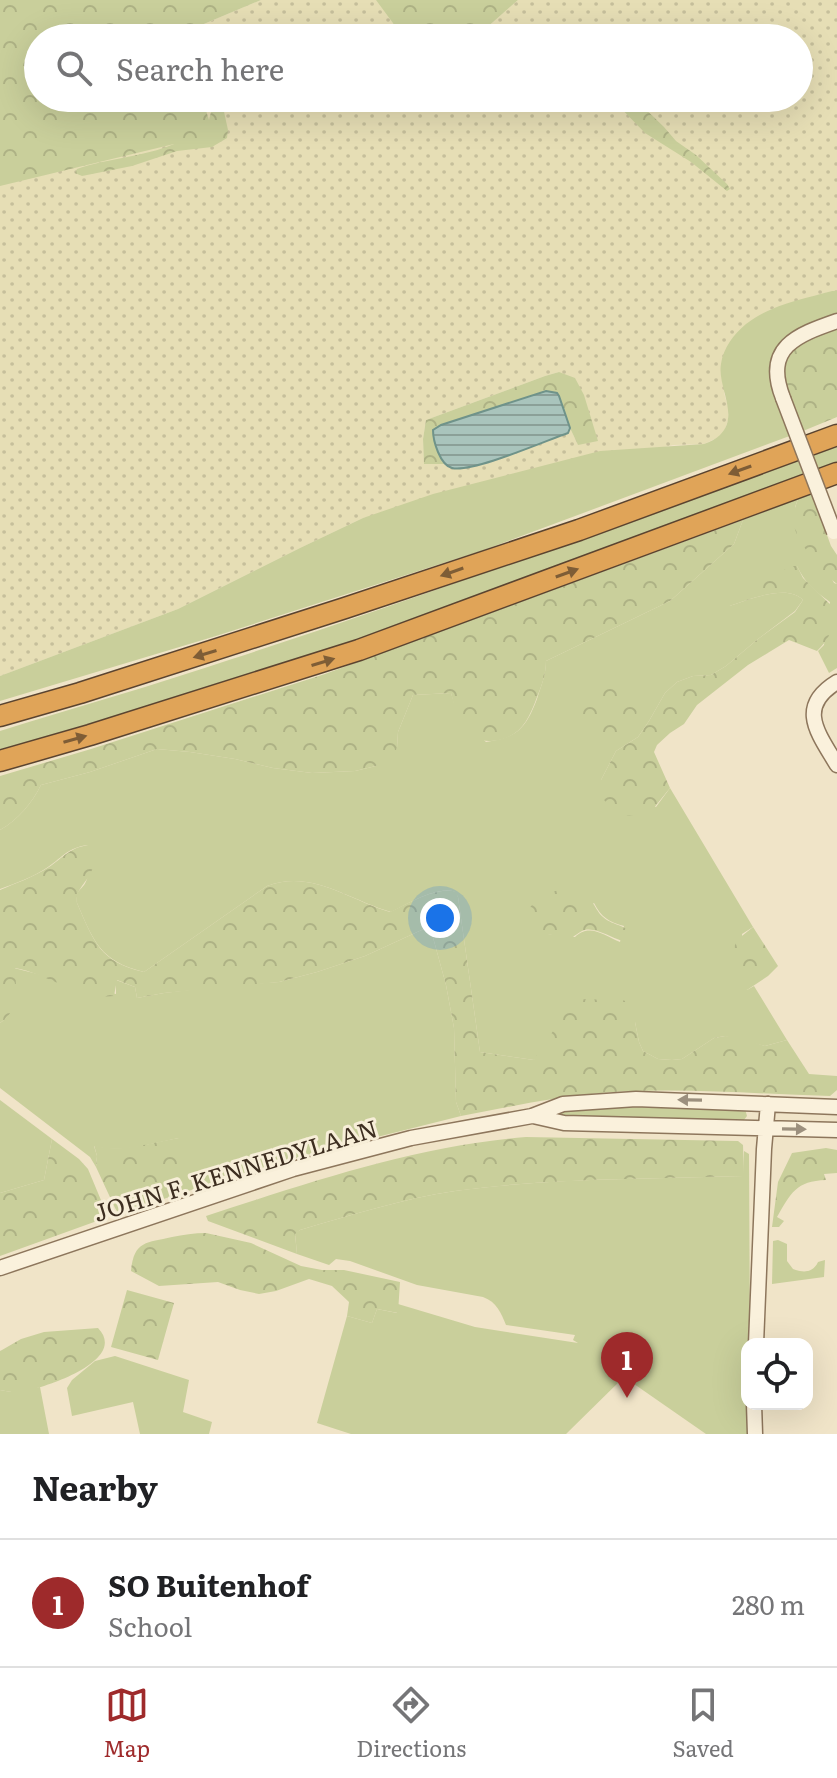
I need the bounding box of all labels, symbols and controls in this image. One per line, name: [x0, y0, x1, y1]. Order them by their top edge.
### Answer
search box: [24, 24, 813, 112]
icon: search: [52, 46, 96, 90]
text: Search here: [116, 46, 284, 90]
one-way arrow: [728, 465, 752, 477]
one-way arrow: [555, 566, 579, 579]
one-way arrow: [440, 567, 464, 579]
one-way arrow: [193, 648, 217, 660]
one-way arrow: [311, 655, 335, 667]
one-way arrow: [63, 732, 87, 745]
your location: [420, 898, 460, 938]
one-way arrow: [677, 1094, 702, 1106]
street label: JOHN F. KENNEDYLAAN: [88, 1109, 382, 1229]
one-way arrow: [782, 1123, 807, 1135]
pin: 1: [601, 1332, 653, 1398]
map controls: [741, 1338, 813, 1410]
button: locate: [741, 1338, 813, 1410]
text: Nearby: [32, 1461, 158, 1511]
text: SO Buitenhof: [108, 1562, 309, 1606]
text: 1: [53, 1584, 63, 1623]
text: 280 m: [732, 1584, 805, 1623]
text: School: [108, 1606, 192, 1645]
tab: Map: [103, 1683, 150, 1764]
tab: Directions: [356, 1683, 466, 1764]
tab: Saved: [673, 1683, 734, 1764]

